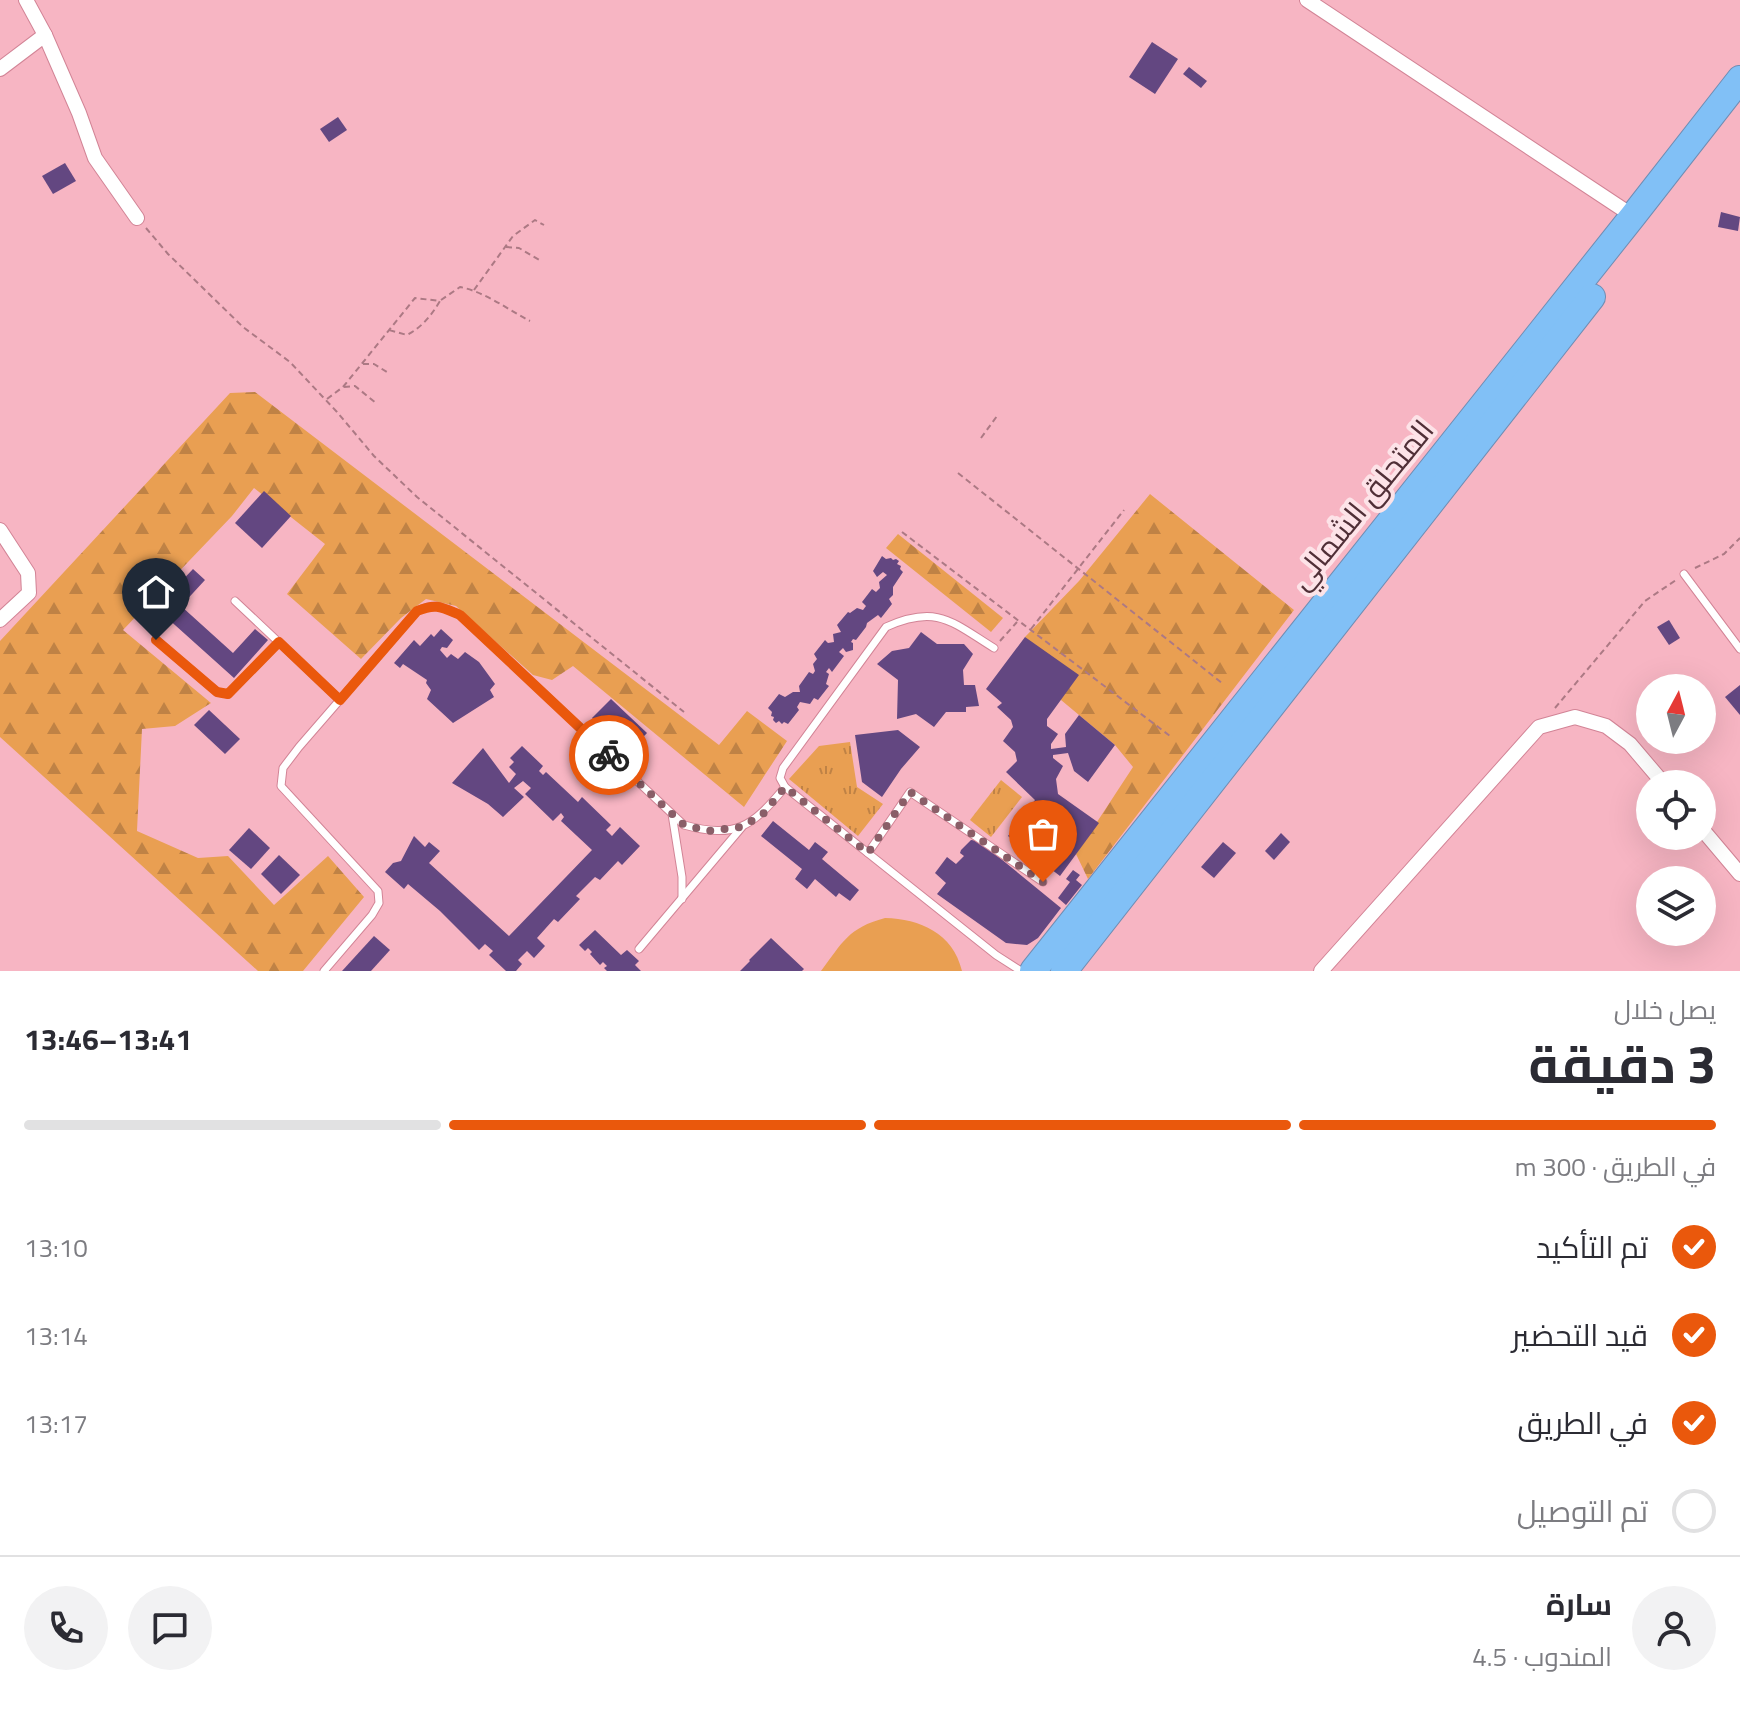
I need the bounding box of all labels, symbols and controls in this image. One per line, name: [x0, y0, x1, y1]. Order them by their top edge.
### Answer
street label: المتحلق الشمالي: [1278, 409, 1445, 600]
pin: [122, 558, 190, 640]
icon: home: [134, 570, 178, 614]
north arrow: [1636, 674, 1716, 754]
map controls: [1636, 674, 1716, 946]
courier: [569, 715, 649, 795]
icon: bike: [587, 733, 631, 777]
button: locate: [1636, 770, 1716, 850]
pin: [1009, 800, 1077, 882]
icon: bag: [1021, 812, 1065, 856]
button: layers: [1636, 866, 1716, 946]
text: يصل خلال: [1614, 990, 1716, 1029]
text: 13:41–13:46: [24, 1016, 192, 1062]
text: 3 دقيقة: [1528, 1024, 1716, 1103]
text: في الطريق · 300 m: [1515, 1147, 1716, 1186]
text: تم التأكيد: [1536, 1224, 1648, 1270]
icon: check: [1672, 1225, 1716, 1269]
text: 13:10: [24, 1228, 88, 1267]
text: قيد التحضير: [1512, 1312, 1648, 1358]
icon: check: [1672, 1313, 1716, 1357]
text: 13:14: [24, 1316, 88, 1355]
text: في الطريق: [1518, 1400, 1648, 1446]
icon: check: [1672, 1401, 1716, 1445]
text: 13:17: [24, 1404, 88, 1443]
text: تم التوصيل: [1517, 1488, 1648, 1534]
text: سارة: [1546, 1581, 1612, 1627]
button: phone: [24, 1586, 108, 1670]
button: chat: [128, 1586, 212, 1670]
button: person: [1632, 1586, 1716, 1670]
text: المندوب · 4.5: [1472, 1637, 1612, 1676]

